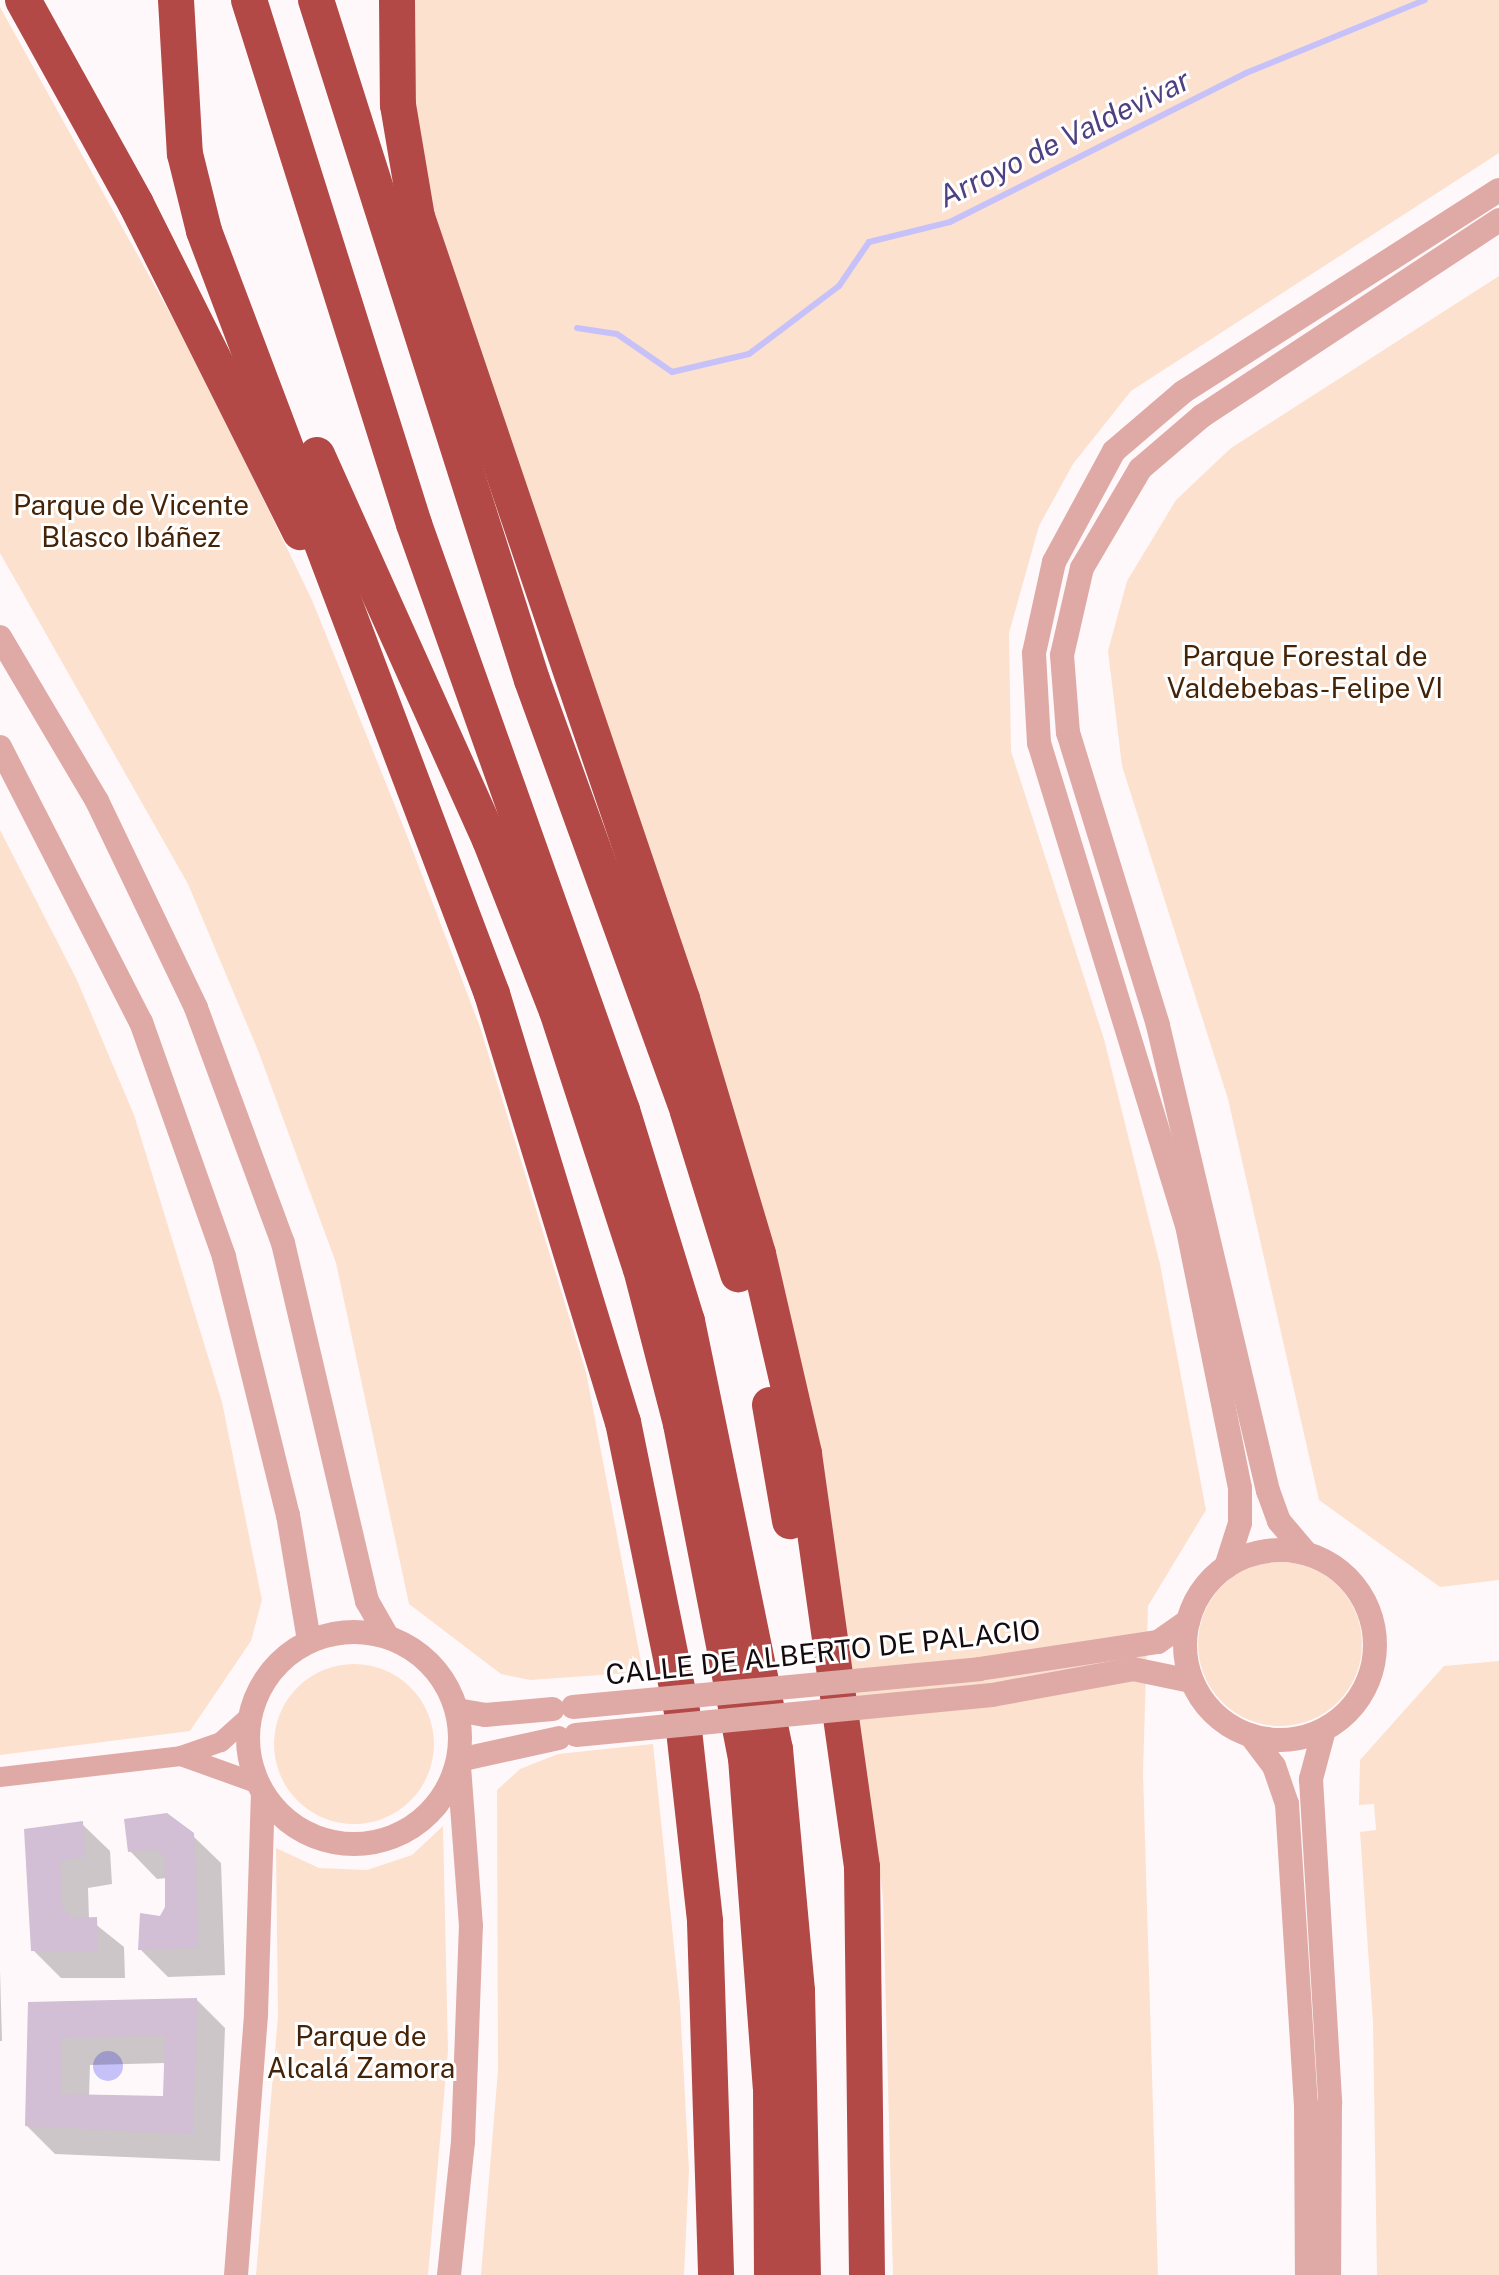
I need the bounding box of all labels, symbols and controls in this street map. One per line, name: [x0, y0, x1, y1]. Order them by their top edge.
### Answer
water label: Arroyo de Valdevivar: [932, 61, 1196, 215]
park label: Parque de Vicente Blasco Ibáñez: [12, 488, 250, 554]
park label: Parque Forestal de Valdebebas-Felipe VI: [1166, 639, 1444, 705]
street label: CALLE DE ALBERTO DE PALACIO: [604, 1612, 1042, 1692]
park label: Parque de Alcalá Zamora: [267, 2019, 455, 2085]

